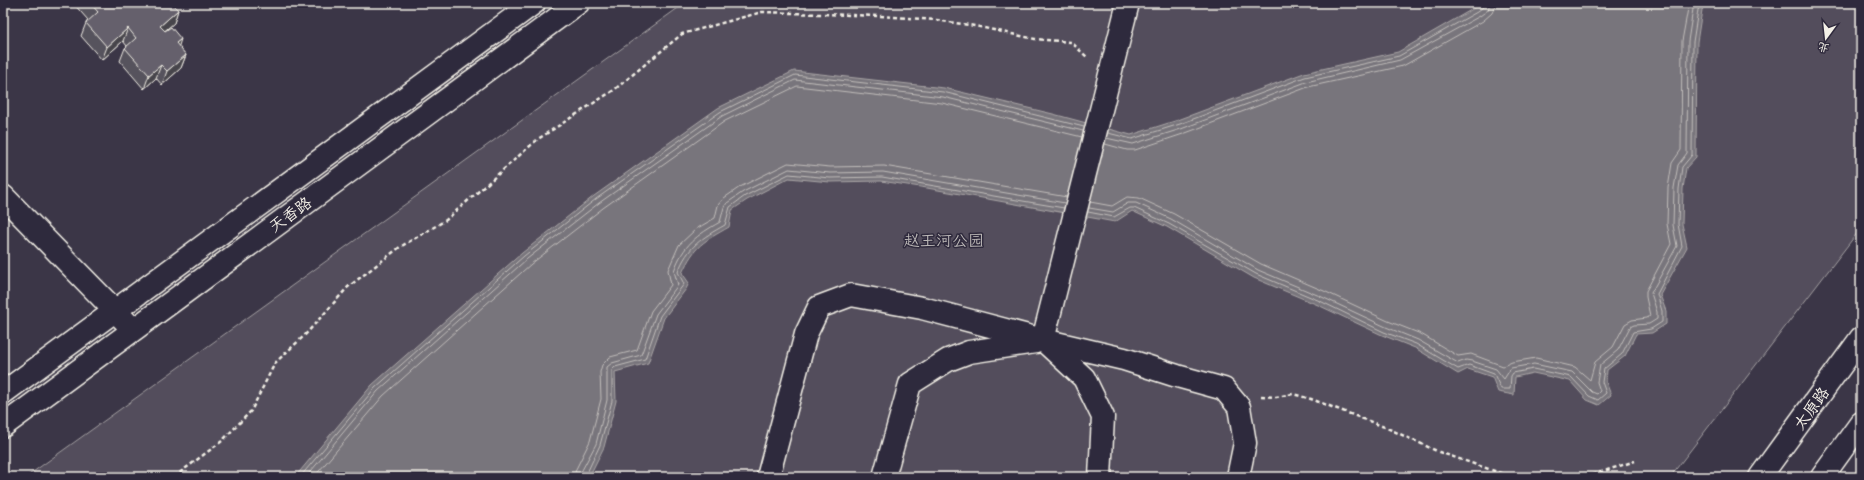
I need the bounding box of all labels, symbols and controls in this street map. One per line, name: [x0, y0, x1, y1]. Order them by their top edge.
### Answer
north arrow: [1806, 18, 1846, 58]
text: 北: [1816, 39, 1831, 56]
street label: 天香路: [265, 193, 316, 237]
park label: 赵王河公园: [904, 231, 984, 251]
street label: 太原路: [1790, 383, 1834, 434]

